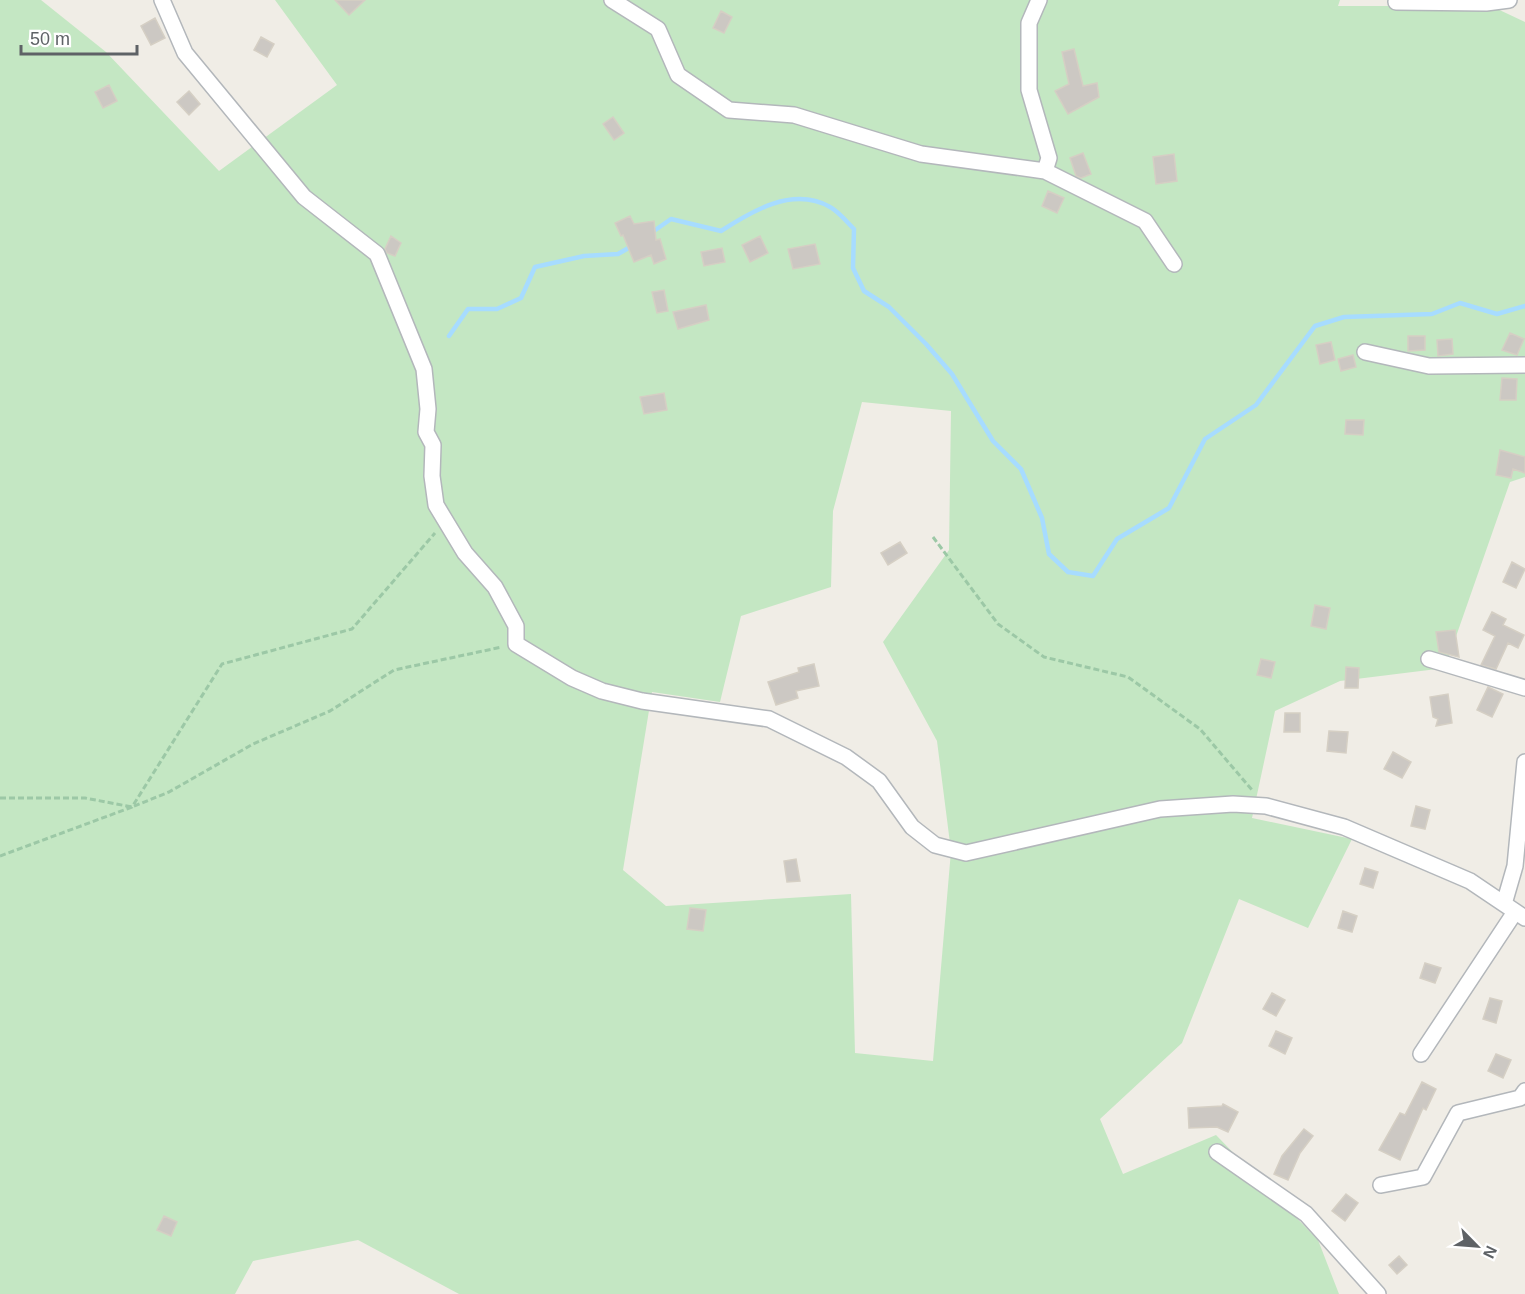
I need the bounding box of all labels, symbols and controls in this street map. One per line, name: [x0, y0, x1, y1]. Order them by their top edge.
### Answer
scale bar: [21, 18, 136, 56]
text: 50 m: [30, 29, 70, 49]
north arrow: [1447, 1216, 1507, 1276]
text: N: [1480, 1243, 1500, 1261]

